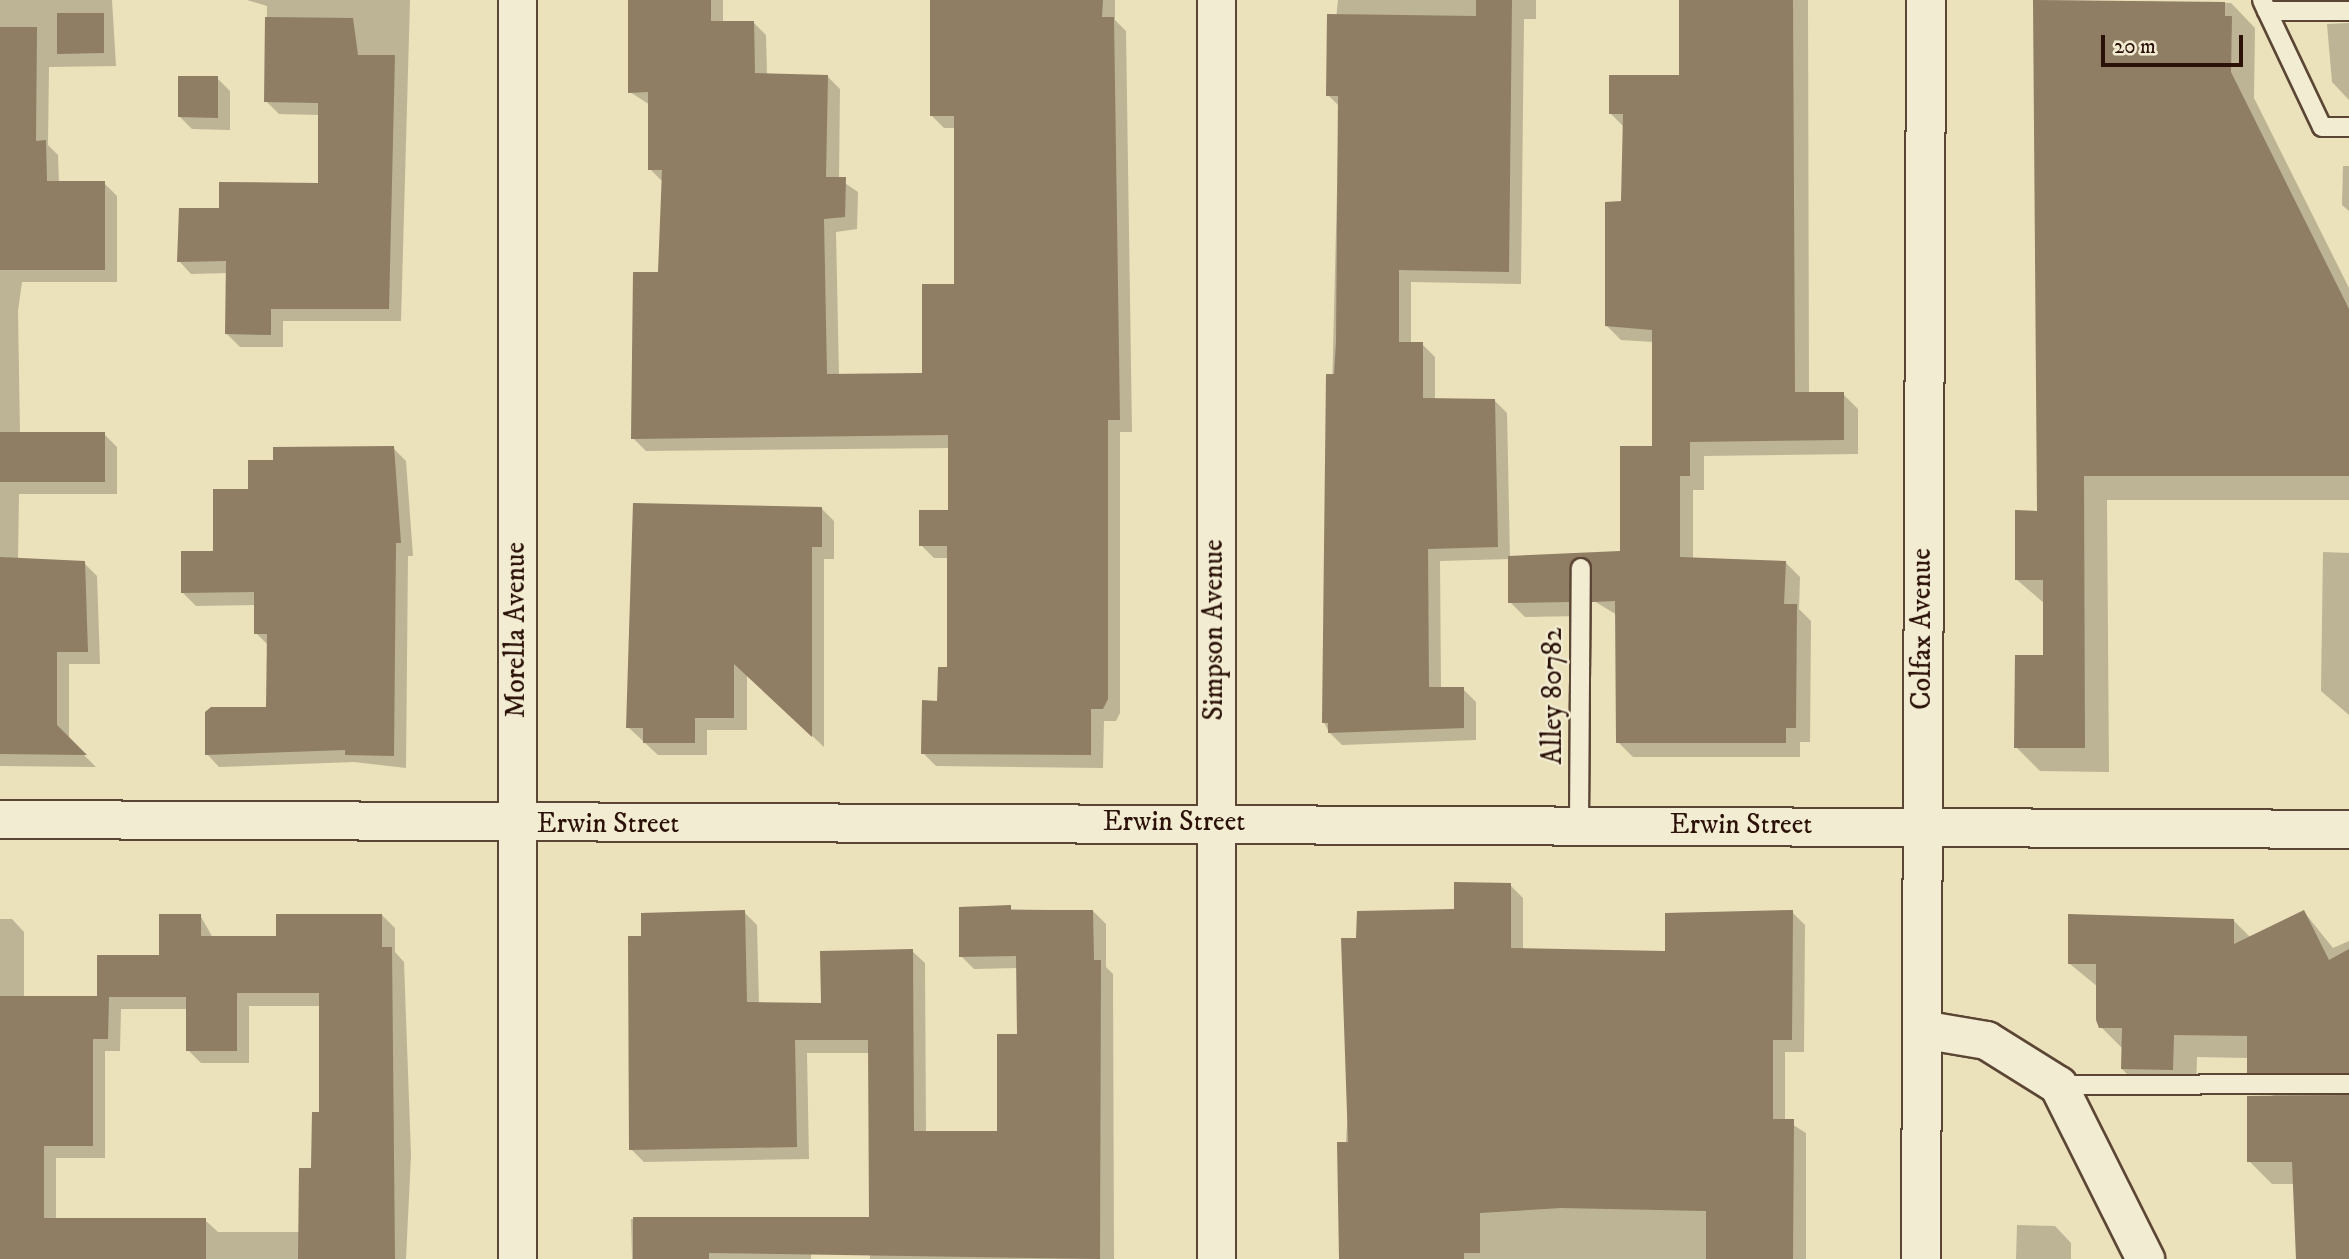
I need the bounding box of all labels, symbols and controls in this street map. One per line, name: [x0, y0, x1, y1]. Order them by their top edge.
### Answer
scale bar: [2104, 21, 2246, 65]
text: 20 m: [2114, 34, 2156, 60]
street label: Simpson Avenue: [1197, 539, 1231, 721]
street label: Morella Avenue: [499, 542, 533, 718]
street label: Colfax Avenue: [1905, 548, 1939, 710]
street label: Alley 80782: [1536, 627, 1570, 765]
street label: Erwin Street: [1103, 805, 1245, 839]
street label: Erwin Street: [537, 807, 679, 841]
street label: Erwin Street: [1670, 808, 1812, 842]

